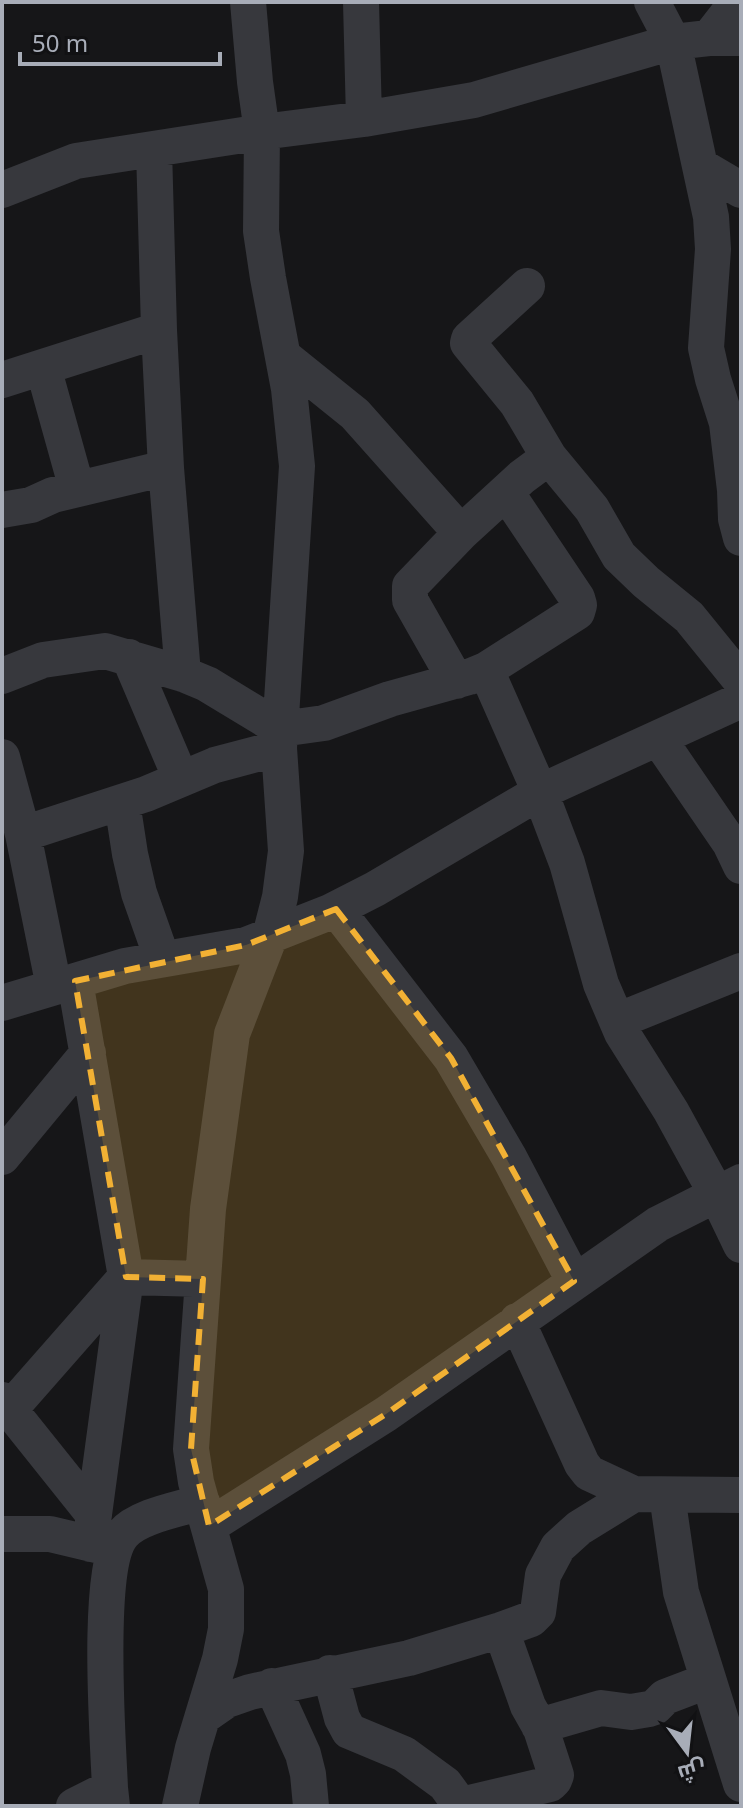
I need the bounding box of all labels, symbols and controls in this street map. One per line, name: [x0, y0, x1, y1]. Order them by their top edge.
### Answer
scale bar: [20, 16, 220, 66]
text: 50 m: [32, 26, 88, 59]
north arrow: [647, 1712, 727, 1792]
text: ش: [675, 1754, 710, 1790]

